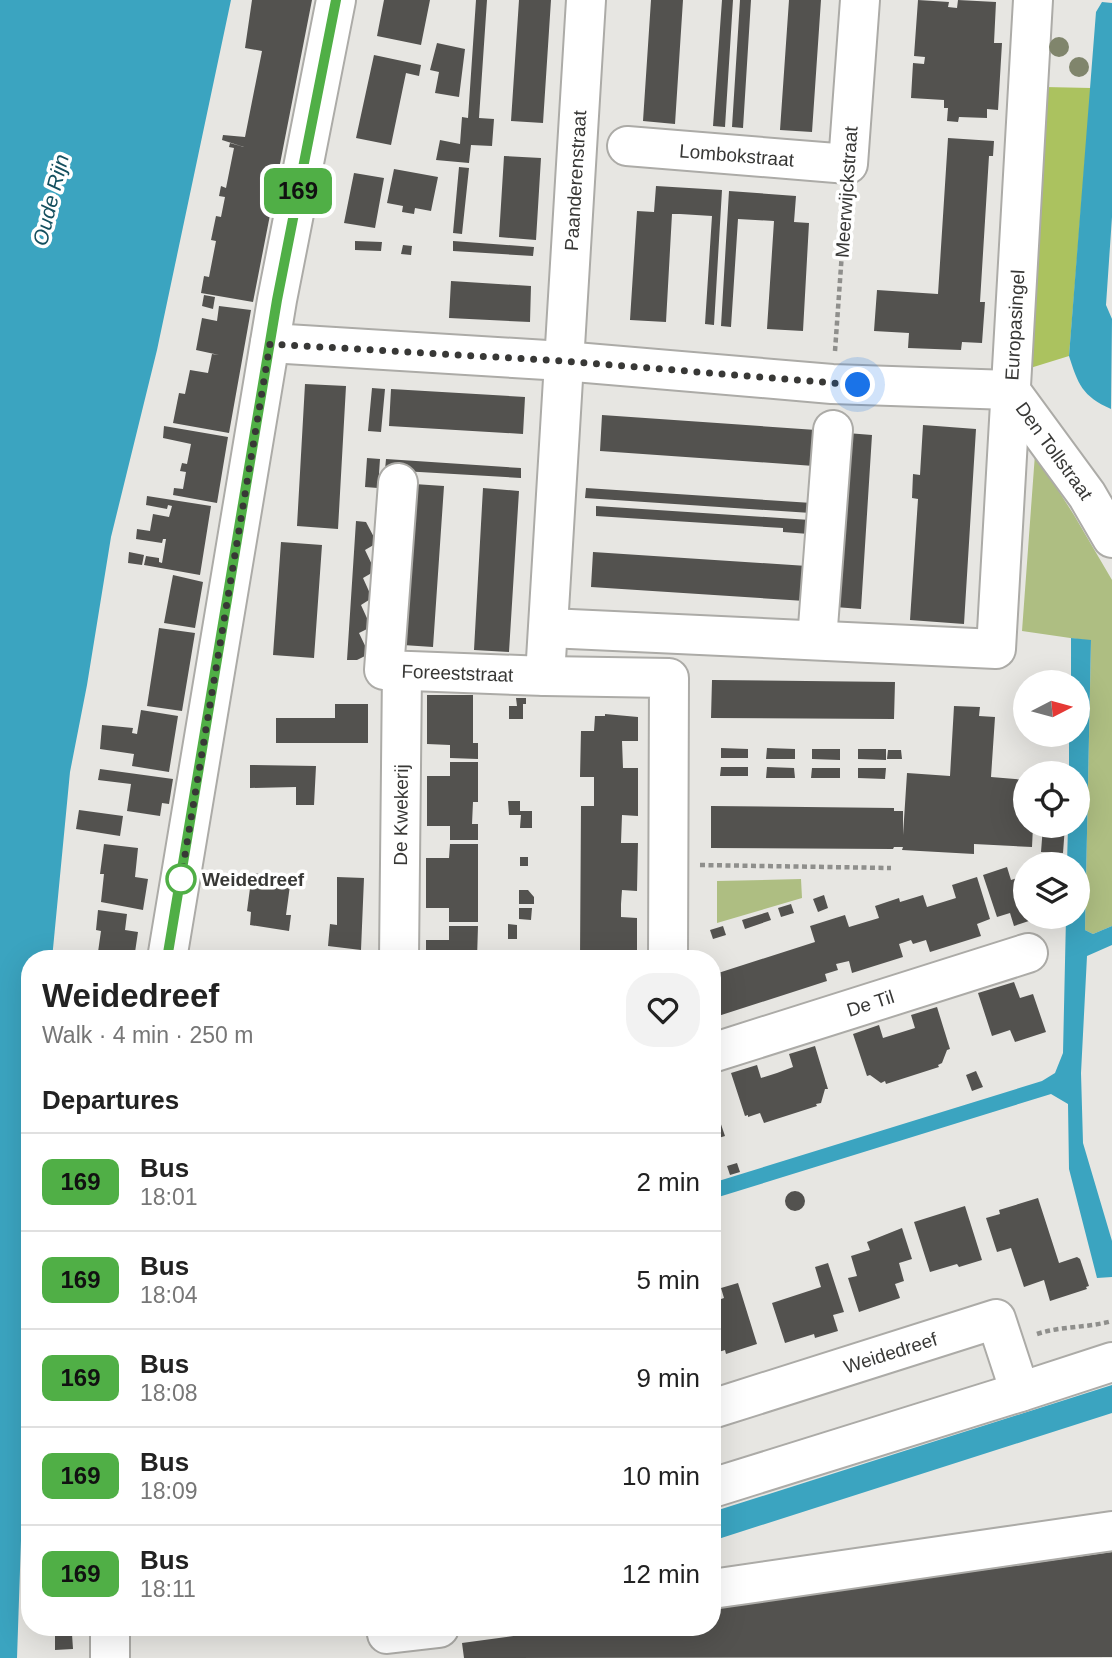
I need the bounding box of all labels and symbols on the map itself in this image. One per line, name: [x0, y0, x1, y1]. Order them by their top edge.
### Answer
street label: Paanderenstraat: [561, 109, 590, 251]
street label: Meerwijckstraat: [831, 125, 862, 259]
street label: Lombokstraat: [678, 140, 796, 171]
water label: Oude Rijn: [28, 152, 73, 248]
line badge: 169: [258, 168, 338, 214]
street label: Europasingel: [1001, 269, 1029, 381]
your location: [840, 367, 875, 402]
street label: Den Tollstraat: [1011, 398, 1098, 504]
street label: Foreeststraat: [401, 661, 514, 686]
north arrow: [1013, 670, 1090, 747]
street label: De Kwekerij: [390, 764, 412, 866]
marker: Weidedreef: [166, 864, 196, 894]
place label: Weidedreef: [202, 869, 305, 890]
street label: De Til: [844, 986, 897, 1021]
street label: Weidedreef: [841, 1328, 940, 1378]

